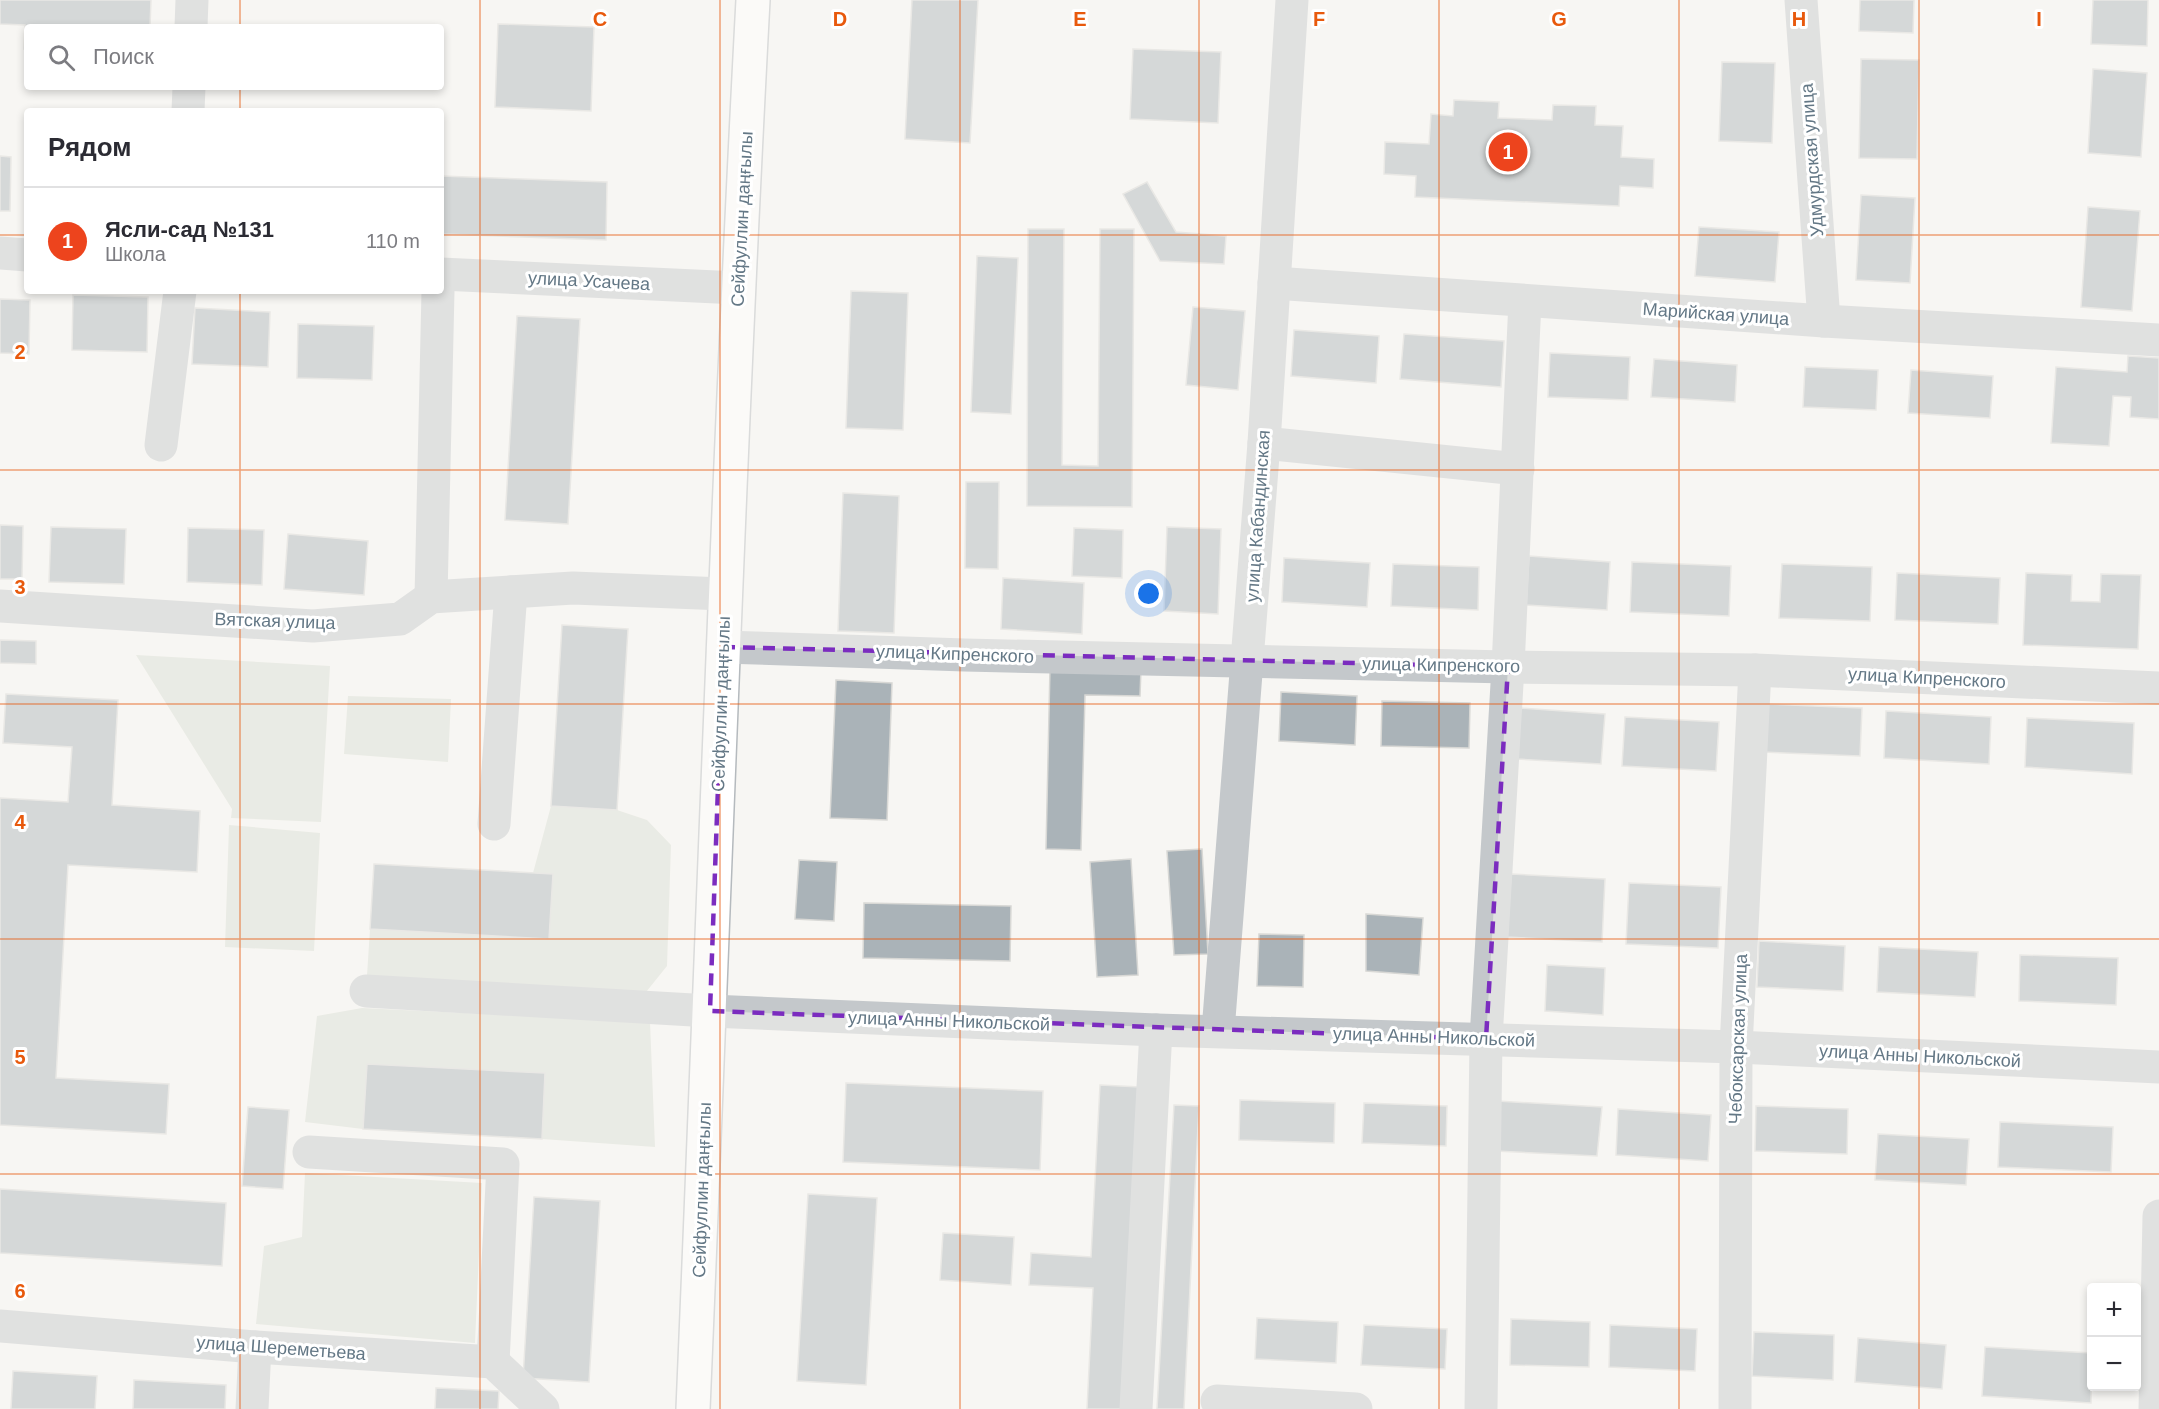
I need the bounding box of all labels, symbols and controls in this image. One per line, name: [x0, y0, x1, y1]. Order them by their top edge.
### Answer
text: C: [593, 8, 607, 30]
text: D: [833, 8, 847, 30]
text: E: [1073, 8, 1087, 30]
text: F: [1313, 8, 1325, 30]
text: G: [1551, 8, 1567, 30]
text: H: [1792, 8, 1806, 30]
text: I: [2036, 8, 2042, 30]
search box: [24, 24, 444, 90]
icon: search: [45, 41, 78, 74]
text: Поиск: [93, 44, 154, 69]
street label: Удмурдская улица: [1797, 82, 1827, 237]
pin: 1: [1488, 130, 1528, 174]
street label: Сейфуллин даңғылы: [727, 131, 757, 307]
text: Рядом: [48, 132, 131, 162]
text: Ясли-сад №131: [105, 217, 274, 242]
text: 1: [62, 230, 73, 252]
text: 110 m: [366, 230, 420, 252]
text: Школа: [105, 243, 166, 265]
street label: улица Усачева: [528, 268, 651, 294]
street label: Марийская улица: [1642, 299, 1791, 329]
text: 2: [14, 341, 26, 363]
street label: улица Кабандинская: [1242, 429, 1274, 603]
text: 3: [14, 576, 26, 598]
your location: [1134, 579, 1163, 608]
street label: Вятская улица: [214, 609, 337, 633]
street label: Сейфуллин даңғылы: [708, 616, 734, 792]
street label: улица Кипренского: [876, 641, 1034, 667]
street label: улица Кипренского: [1362, 654, 1520, 676]
street label: улица Кипренского: [1848, 664, 2006, 692]
text: 4: [14, 811, 26, 833]
street label: Чебоксарская улица: [1725, 952, 1751, 1125]
street label: улица Анны Никольской: [848, 1007, 1050, 1035]
street label: улица Анны Никольской: [1333, 1023, 1535, 1051]
street label: улица Анны Никольской: [1819, 1041, 2021, 1071]
text: 5: [14, 1046, 26, 1068]
street label: Сейфуллин даңғылы: [689, 1102, 715, 1278]
text: 6: [14, 1280, 26, 1302]
map controls: [2087, 1283, 2141, 1391]
button: +: [2087, 1283, 2141, 1337]
street label: улица Шереметьева: [196, 1332, 367, 1364]
button: −: [2087, 1337, 2141, 1391]

